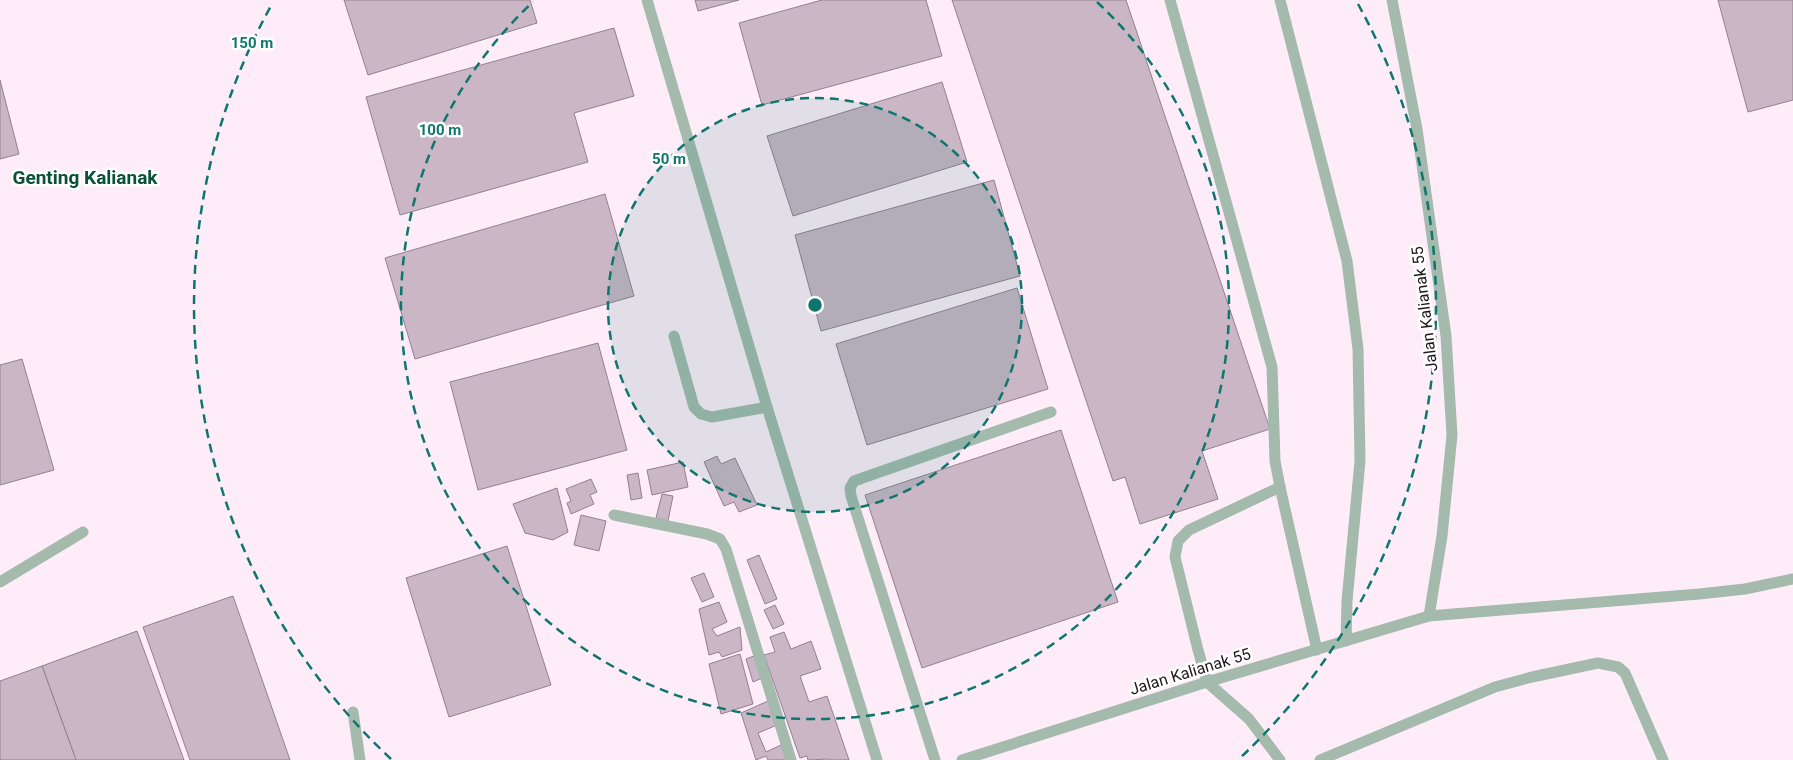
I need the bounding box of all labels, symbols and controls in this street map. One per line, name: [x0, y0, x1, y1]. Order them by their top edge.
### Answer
text: 150 m: [231, 34, 273, 52]
text: 100 m: [419, 121, 461, 139]
text: 50 m: [652, 150, 686, 168]
district label: Genting Kalianak: [13, 166, 158, 189]
street label: Jalan Kalianak 55: [1407, 245, 1442, 373]
centre of rings: [806, 296, 824, 314]
street label: Jalan Kalianak 55: [1127, 644, 1253, 699]

